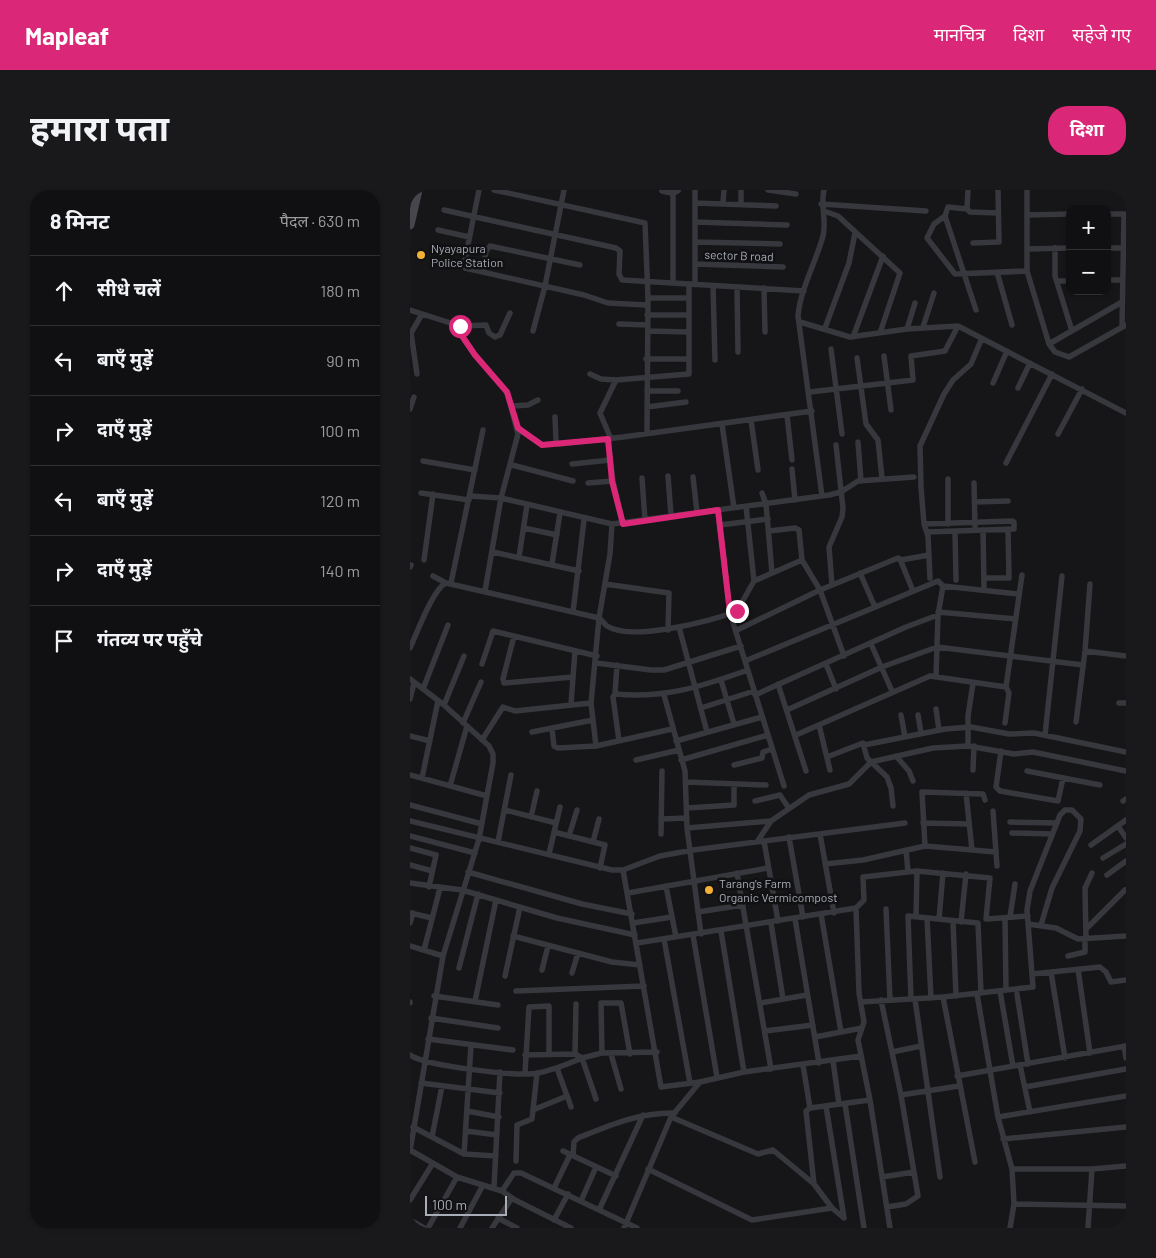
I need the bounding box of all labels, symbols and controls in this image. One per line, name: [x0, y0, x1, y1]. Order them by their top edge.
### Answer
text: Mapleaf: [25, 21, 109, 50]
text: मानचित्र: [934, 23, 985, 45]
text: दिशा: [1013, 23, 1044, 45]
text: सहेजे गए: [1072, 23, 1131, 45]
text: हमारा पता: [30, 106, 169, 148]
button: दिशा: [1048, 106, 1126, 155]
map controls: [1066, 205, 1111, 295]
button: +: [1066, 205, 1111, 250]
text: 8 मिनट: [50, 208, 110, 233]
text: पैदल · 630 m: [280, 211, 360, 230]
place label: Nyayapura Police Station: [431, 241, 503, 269]
street label: sector B road: [704, 247, 774, 263]
marker: Nyayapura Police Station: [415, 249, 427, 261]
button: −: [1066, 250, 1111, 295]
icon: ahead: [50, 277, 78, 305]
text: सीधे चलें: [97, 277, 161, 300]
text: 180 m: [321, 281, 360, 300]
route start: [449, 315, 472, 338]
icon: left: [50, 347, 78, 375]
text: बाएँ मुड़ें: [97, 347, 153, 370]
text: 90 m: [326, 351, 360, 370]
icon: right: [50, 417, 78, 445]
text: दाएँ मुड़ें: [97, 417, 152, 440]
text: 100 m: [320, 421, 360, 440]
icon: left: [50, 487, 78, 515]
text: बाएँ मुड़ें: [97, 487, 153, 510]
text: 120 m: [320, 491, 360, 510]
icon: right: [50, 557, 78, 585]
text: दाएँ मुड़ें: [97, 557, 152, 580]
text: 140 m: [320, 561, 360, 580]
route end: [726, 600, 749, 623]
icon: arrive: [50, 627, 78, 655]
text: गंतव्य पर पहुँचे: [97, 627, 202, 650]
place label: Tarang's Farm Organic Vermicompost: [719, 876, 838, 904]
marker: Tarang's Farm Organic Vermicompost: [703, 884, 715, 896]
scale bar: [425, 1193, 508, 1216]
text: 100 m: [432, 1196, 467, 1213]

